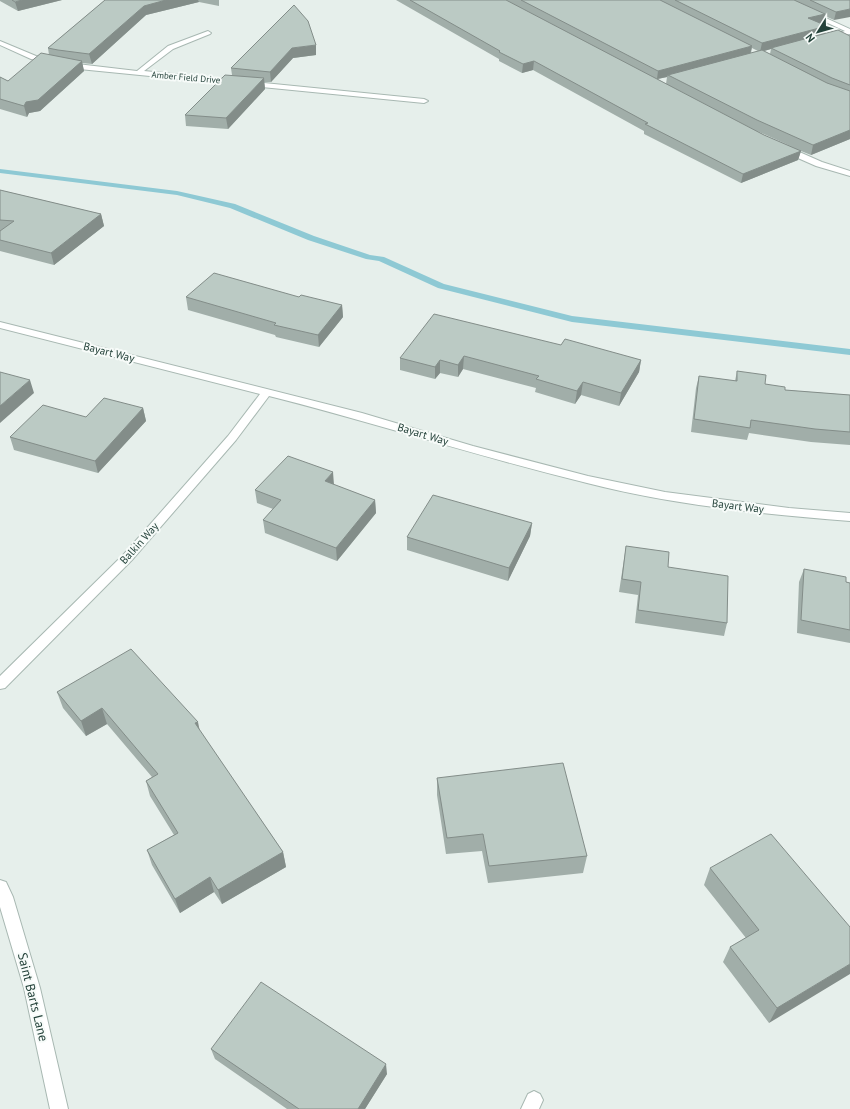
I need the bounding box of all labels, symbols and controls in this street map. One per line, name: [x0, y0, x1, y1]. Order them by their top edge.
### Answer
north arrow: [798, 12, 838, 52]
text: N: [802, 31, 818, 45]
street label: Amber Field Drive: [151, 69, 221, 86]
street label: Bayart Way: [82, 339, 137, 365]
street label: Bayart Way: [396, 420, 451, 449]
street label: Bayart Way: [711, 496, 766, 516]
street label: Balkin Way: [117, 519, 162, 567]
street label: Saint Barts Lane: [14, 951, 52, 1043]

